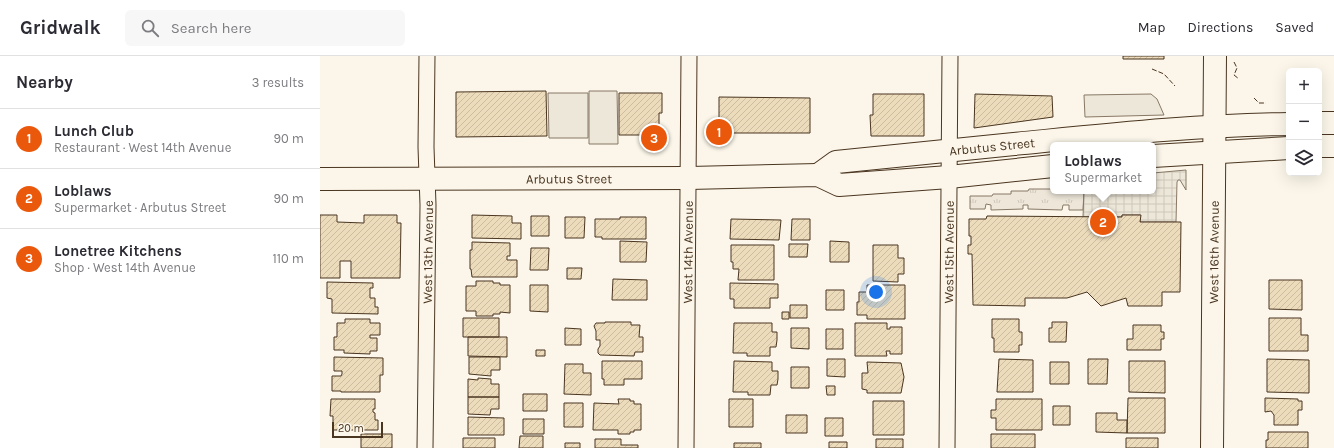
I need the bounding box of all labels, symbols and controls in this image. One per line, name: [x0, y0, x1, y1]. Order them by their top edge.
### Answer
search box: [125, 10, 405, 46]
text: Gridwalk: [20, 17, 101, 39]
icon: search: [139, 17, 161, 39]
text: Search here: [171, 19, 251, 37]
text: Map: [1138, 19, 1166, 36]
text: Directions: [1188, 19, 1253, 36]
text: Saved: [1275, 19, 1314, 36]
map controls: [1286, 68, 1322, 176]
button: +: [1286, 68, 1322, 104]
text: Nearby: [16, 72, 73, 92]
text: 3 results: [252, 75, 304, 90]
button: −: [1286, 104, 1322, 140]
pin: 1: [706, 117, 732, 147]
text: Lunch Club: [54, 122, 134, 140]
pin: 3: [641, 123, 667, 153]
text: 1: [27, 131, 31, 146]
text: 90 m: [273, 131, 304, 146]
street label: Arbutus Street: [948, 135, 1036, 159]
text: Restaurant · West 14th Avenue: [54, 140, 231, 155]
button: layers: [1286, 140, 1322, 176]
popup: [1050, 142, 1156, 194]
text: Loblaws: [1064, 152, 1122, 170]
text: Supermarket: [1064, 170, 1142, 185]
street label: Arbutus Street: [526, 171, 612, 186]
text: Loblaws: [54, 182, 112, 200]
text: 2: [25, 191, 33, 206]
text: 90 m: [273, 191, 304, 206]
text: Supermarket · Arbutus Street: [54, 200, 226, 215]
street label: West 13th Avenue: [420, 200, 436, 304]
street label: West 14th Avenue: [680, 200, 696, 304]
street label: West 15th Avenue: [941, 200, 957, 304]
street label: West 16th Avenue: [1206, 200, 1222, 304]
pin: 2: [1090, 207, 1116, 237]
text: Lonetree Kitchens: [54, 242, 182, 260]
text: 3: [25, 251, 33, 266]
text: 110 m: [272, 251, 304, 266]
text: Shop · West 14th Avenue: [54, 260, 196, 275]
your location: [866, 282, 886, 302]
scale bar: [332, 420, 383, 439]
text: 20 m: [338, 422, 364, 435]

